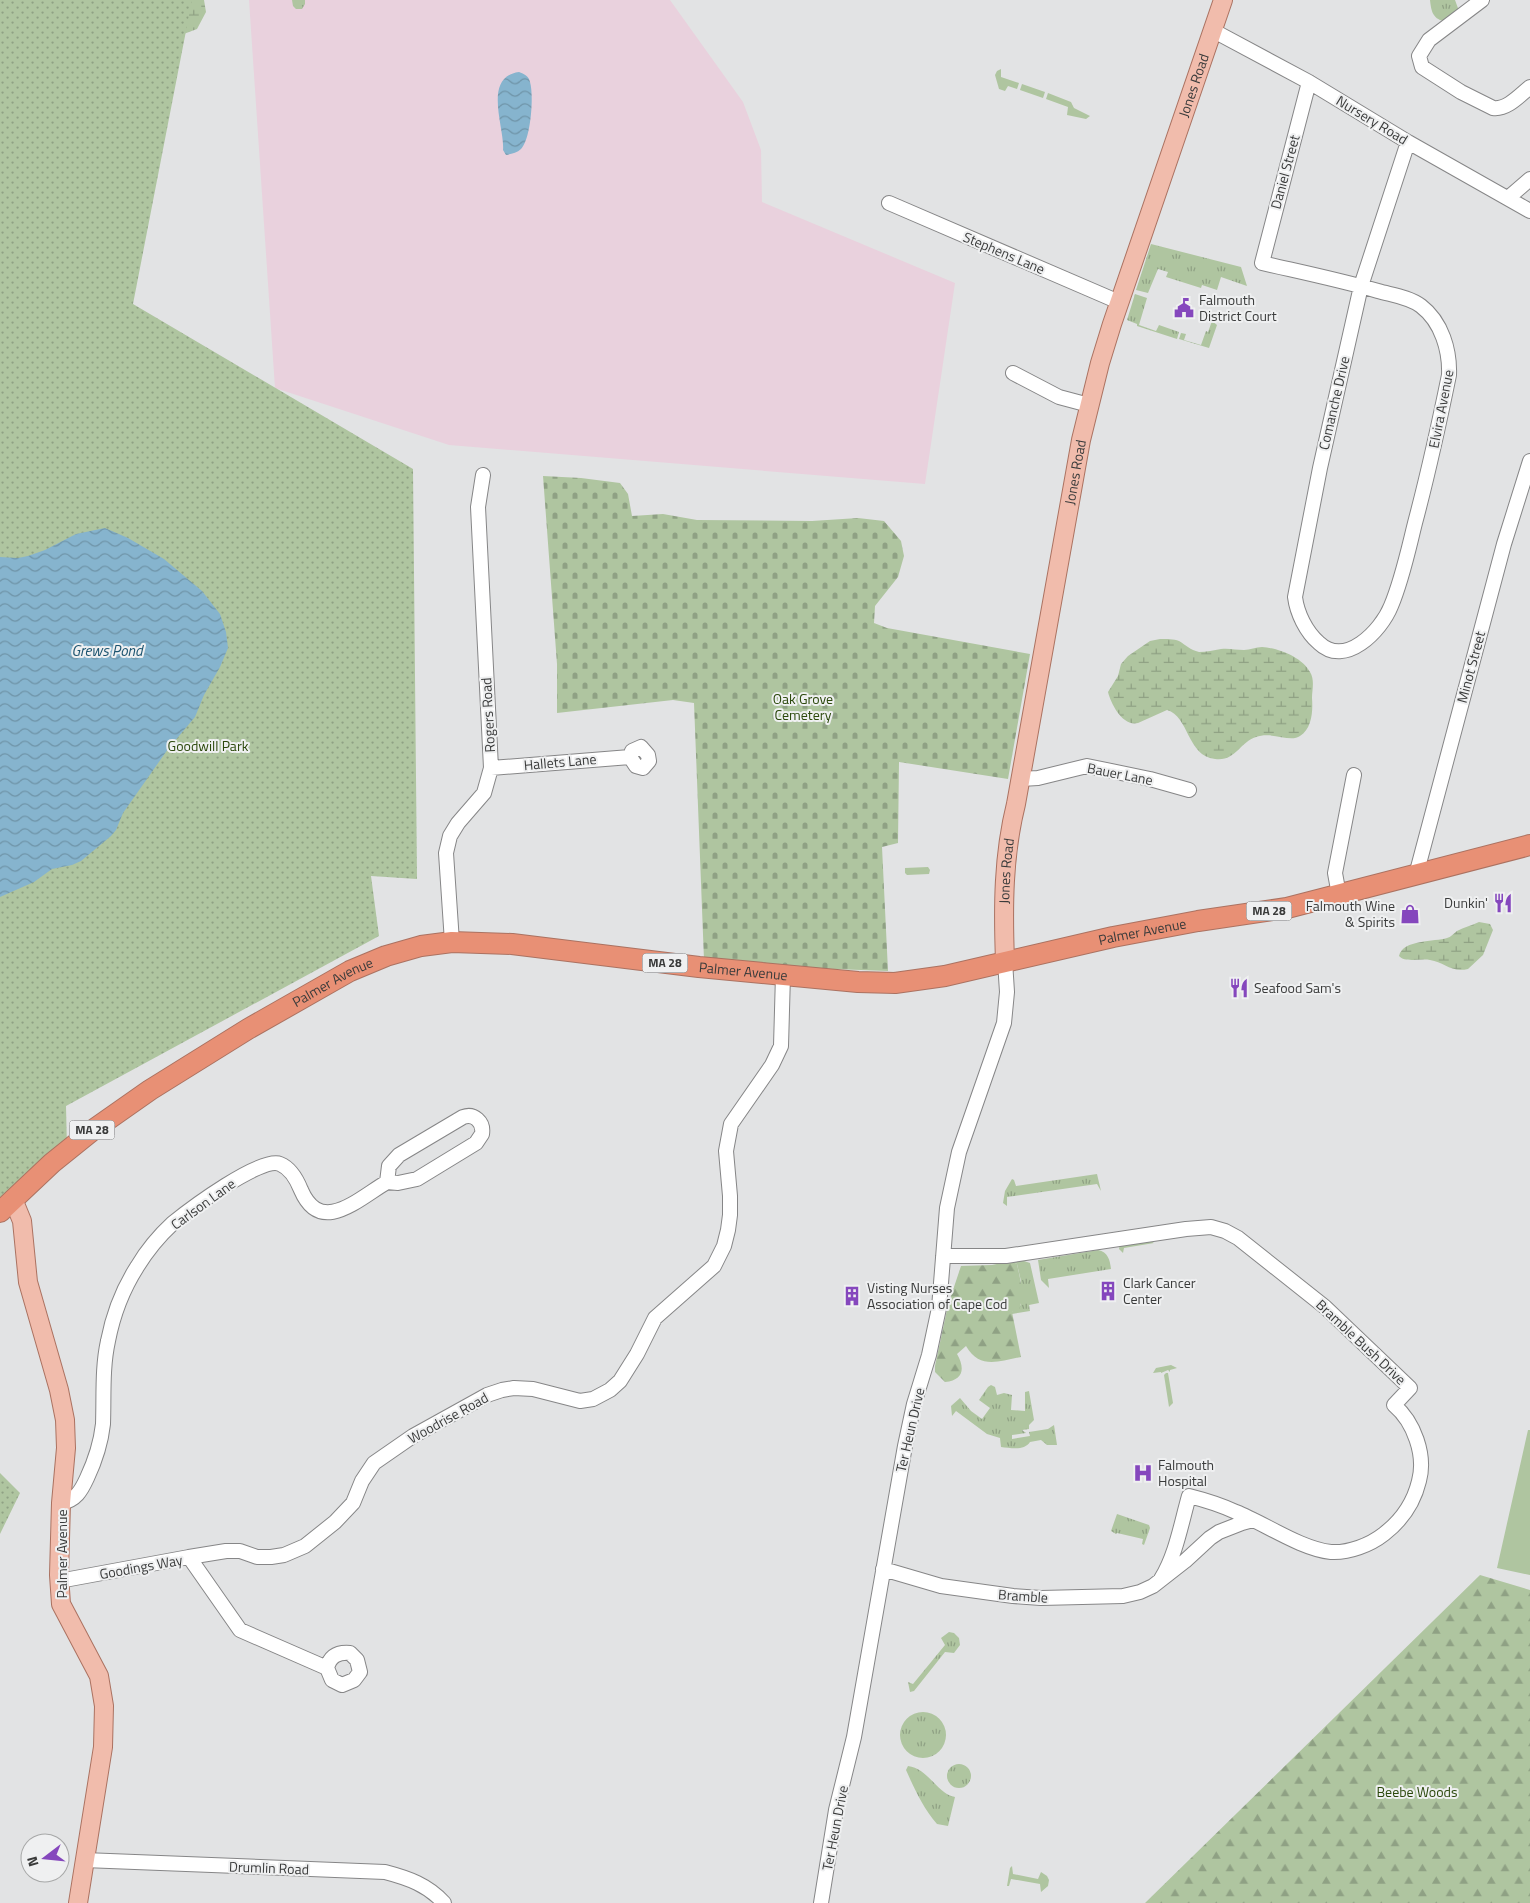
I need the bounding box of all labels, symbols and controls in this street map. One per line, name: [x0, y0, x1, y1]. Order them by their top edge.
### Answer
street label: Jones Road: [1173, 51, 1214, 120]
street label: Nursery Road: [1332, 90, 1412, 149]
street label: Daniel Street: [1265, 132, 1305, 211]
street label: Stephens Lane: [960, 226, 1048, 279]
place label: Falmouth District Court: [1199, 289, 1277, 326]
public building icon: Falmouth District Court: [1173, 297, 1195, 319]
street label: Comanche Drive: [1313, 354, 1354, 452]
street label: Elvira Avenue: [1423, 368, 1458, 450]
street label: Jones Road: [1059, 438, 1091, 506]
street label: Minot Street: [1451, 628, 1490, 705]
water label: Grews Pond: [71, 639, 144, 662]
street label: Rogers Road: [475, 677, 500, 753]
park label: Oak Grove Cemetery: [773, 688, 833, 725]
park label: Goodwill Park: [168, 735, 249, 756]
street label: Hallets Lane: [523, 748, 597, 775]
street label: Bauer Lane: [1086, 757, 1155, 790]
street label: Jones Road: [993, 837, 1019, 904]
place label: Dunkin': [1444, 892, 1488, 913]
restaurant icon: Dunkin': [1492, 892, 1514, 914]
place label: Falmouth Wine & Spirits: [1306, 895, 1395, 932]
road number: MA 28: [1246, 901, 1292, 920]
shop icon: Falmouth Wine & Spirits: [1399, 903, 1421, 925]
street label: Palmer Avenue: [1096, 912, 1188, 950]
street label: Palmer Avenue: [288, 952, 376, 1012]
road number: MA 28: [642, 954, 688, 972]
street label: Palmer Avenue: [698, 956, 789, 985]
restaurant icon: Seafood Sam's: [1228, 977, 1250, 999]
place label: Seafood Sam's: [1254, 977, 1341, 998]
road number: MA 28: [70, 1120, 114, 1140]
street label: Carlson Lane: [166, 1173, 239, 1234]
place label: Clark Cancer Center: [1123, 1272, 1196, 1309]
place label: Visting Nurses Association of Cape Cod: [867, 1277, 1007, 1314]
building icon: Clark Cancer Center: [1097, 1280, 1119, 1302]
building icon: Visting Nurses Association of Cape Cod: [841, 1285, 863, 1307]
street label: Bramble Bush Drive: [1311, 1294, 1411, 1389]
street label: Ter Heun Drive: [890, 1386, 929, 1474]
street label: Woodrise Road: [404, 1387, 492, 1448]
place label: Falmouth Hospital: [1158, 1454, 1214, 1491]
hospital icon: Falmouth Hospital: [1132, 1462, 1154, 1484]
street label: Palmer Avenue: [51, 1510, 72, 1598]
street label: Goodings Way: [98, 1549, 184, 1584]
street label: Bramble: [997, 1583, 1049, 1608]
park label: Beebe Woods: [1376, 1781, 1458, 1802]
street label: Ter Heun Drive: [816, 1784, 853, 1872]
north arrow: [20, 1833, 70, 1883]
text: N: [21, 1854, 43, 1869]
street label: Drumlin Road: [229, 1856, 309, 1879]

